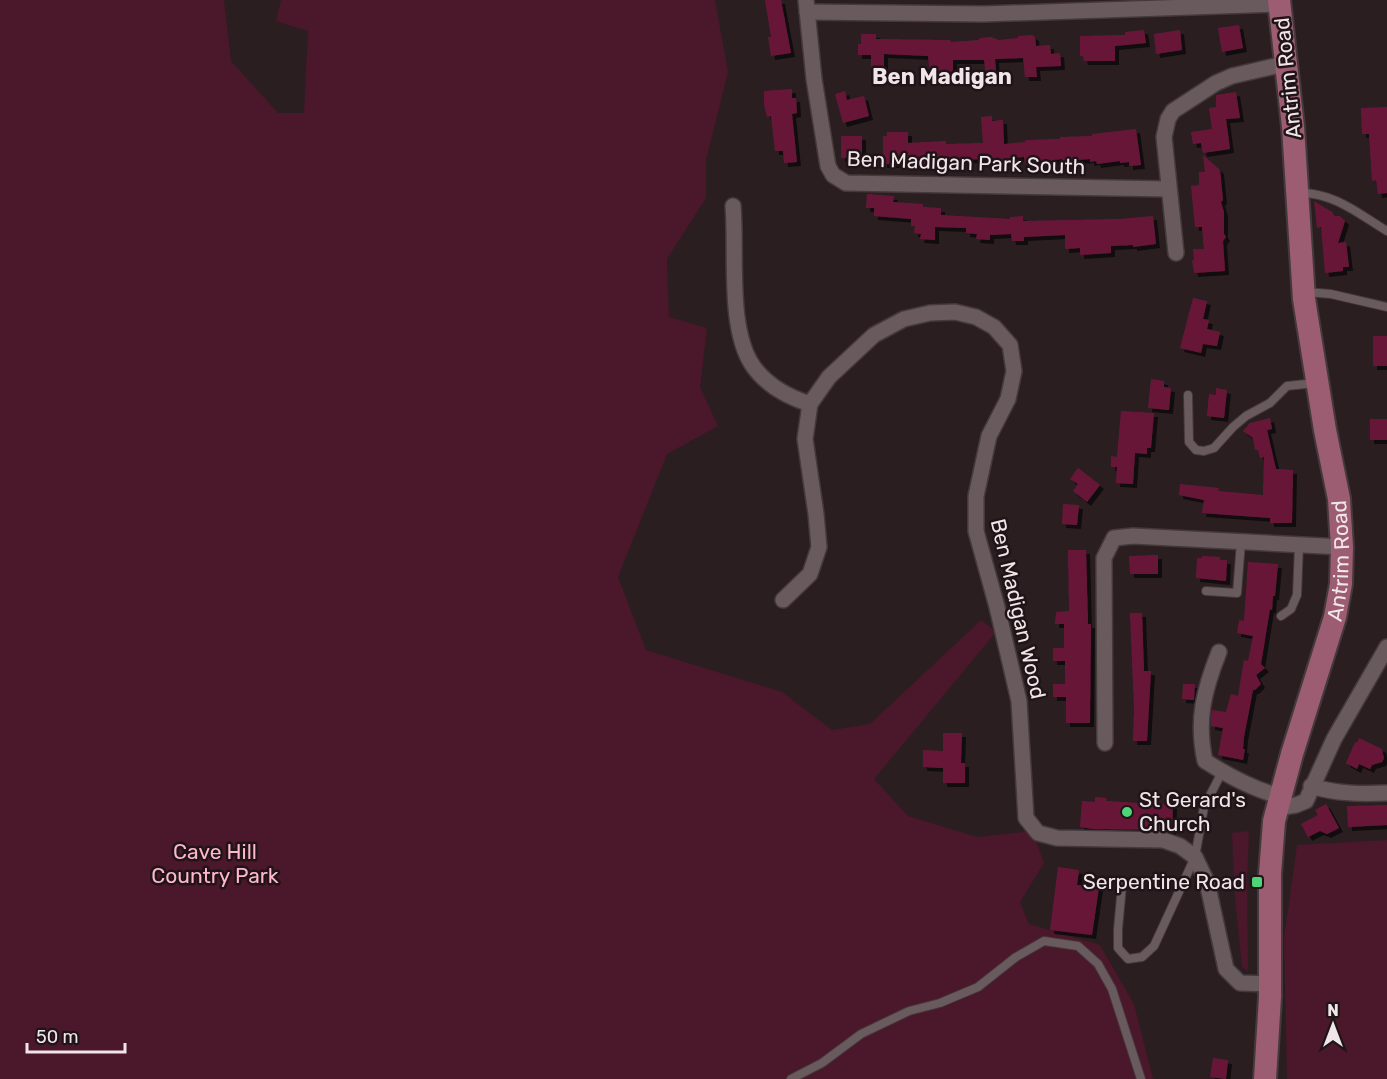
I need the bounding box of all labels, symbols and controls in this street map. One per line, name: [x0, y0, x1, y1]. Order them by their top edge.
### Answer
street label: Antrim Road: [1269, 16, 1306, 140]
district label: Ben Madigan: [872, 63, 1012, 90]
street label: Ben Madigan Park South: [846, 146, 1086, 179]
street label: Antrim Road: [1321, 499, 1354, 623]
street label: Ben Madigan Wood: [986, 516, 1051, 701]
place label: St Gerard's Church: [1139, 787, 1246, 836]
marker: St Gerard's Church: [1120, 805, 1134, 819]
park label: Cave Hill Country Park: [151, 839, 279, 888]
place label: Serpentine Road: [1083, 869, 1245, 894]
marker: Serpentine Road: [1250, 875, 1264, 889]
north arrow: [1303, 995, 1363, 1055]
text: N: [1327, 1001, 1339, 1020]
scale bar: [27, 1016, 124, 1054]
text: 50 m: [36, 1026, 79, 1048]

